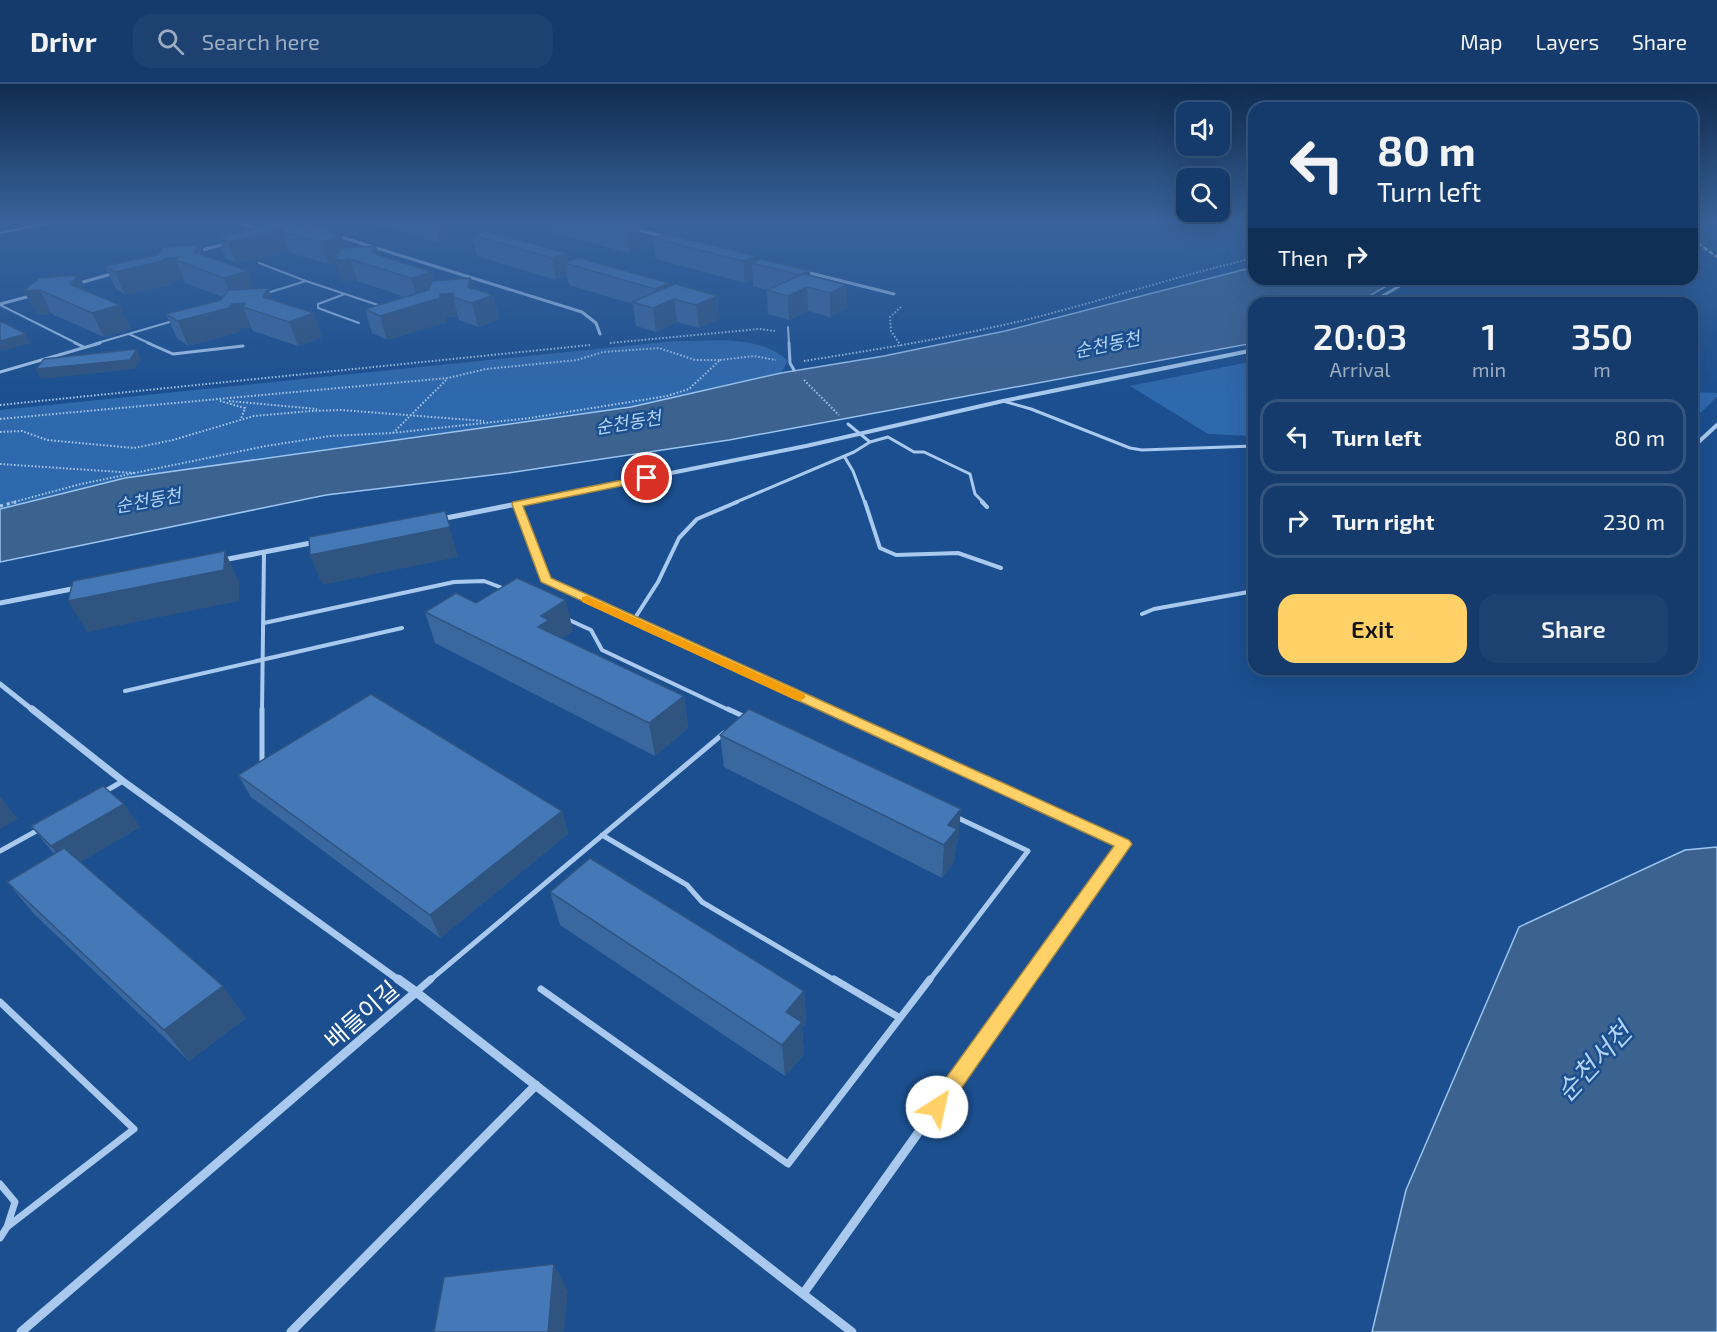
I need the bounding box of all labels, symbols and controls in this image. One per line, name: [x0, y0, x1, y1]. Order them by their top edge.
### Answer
search box: [133, 14, 553, 68]
text: Drivr: [30, 24, 97, 58]
icon: search: [154, 25, 187, 58]
text: Search here: [202, 28, 320, 54]
text: Map: [1460, 29, 1502, 54]
text: Layers: [1535, 29, 1599, 54]
text: Share: [1632, 29, 1687, 54]
map controls: [1176, 102, 1230, 222]
button: sound: [1176, 102, 1230, 156]
text: 80 m: [1377, 124, 1476, 174]
icon: left: [1278, 126, 1356, 204]
button: search: [1176, 168, 1230, 222]
text: Turn left: [1377, 175, 1481, 207]
icon: right: [1340, 240, 1373, 273]
text: Then: [1278, 244, 1328, 270]
text: 20:03: [1313, 314, 1407, 357]
text: 1: [1482, 314, 1497, 357]
text: 350: [1571, 314, 1633, 357]
water label: 순천동천: [1072, 326, 1144, 362]
text: Arrival: [1330, 357, 1390, 381]
text: min: [1472, 357, 1506, 381]
text: m: [1593, 357, 1611, 381]
water label: 순천동천: [594, 406, 665, 438]
icon: left: [1281, 420, 1314, 453]
text: Turn left: [1332, 424, 1421, 450]
text: 80 m: [1614, 424, 1665, 450]
pin: [621, 452, 672, 503]
icon: arrive: [630, 461, 663, 494]
water label: 순천동천: [113, 483, 185, 517]
icon: right: [1281, 504, 1314, 537]
text: Turn right: [1332, 508, 1434, 534]
text: 230 m: [1603, 508, 1665, 534]
button: Exit: [1278, 594, 1467, 663]
button: Share: [1479, 594, 1668, 663]
street label: 배들이길: [318, 974, 404, 1054]
water label: 순천서천: [1549, 1013, 1639, 1107]
position arrow: [905, 1075, 969, 1139]

